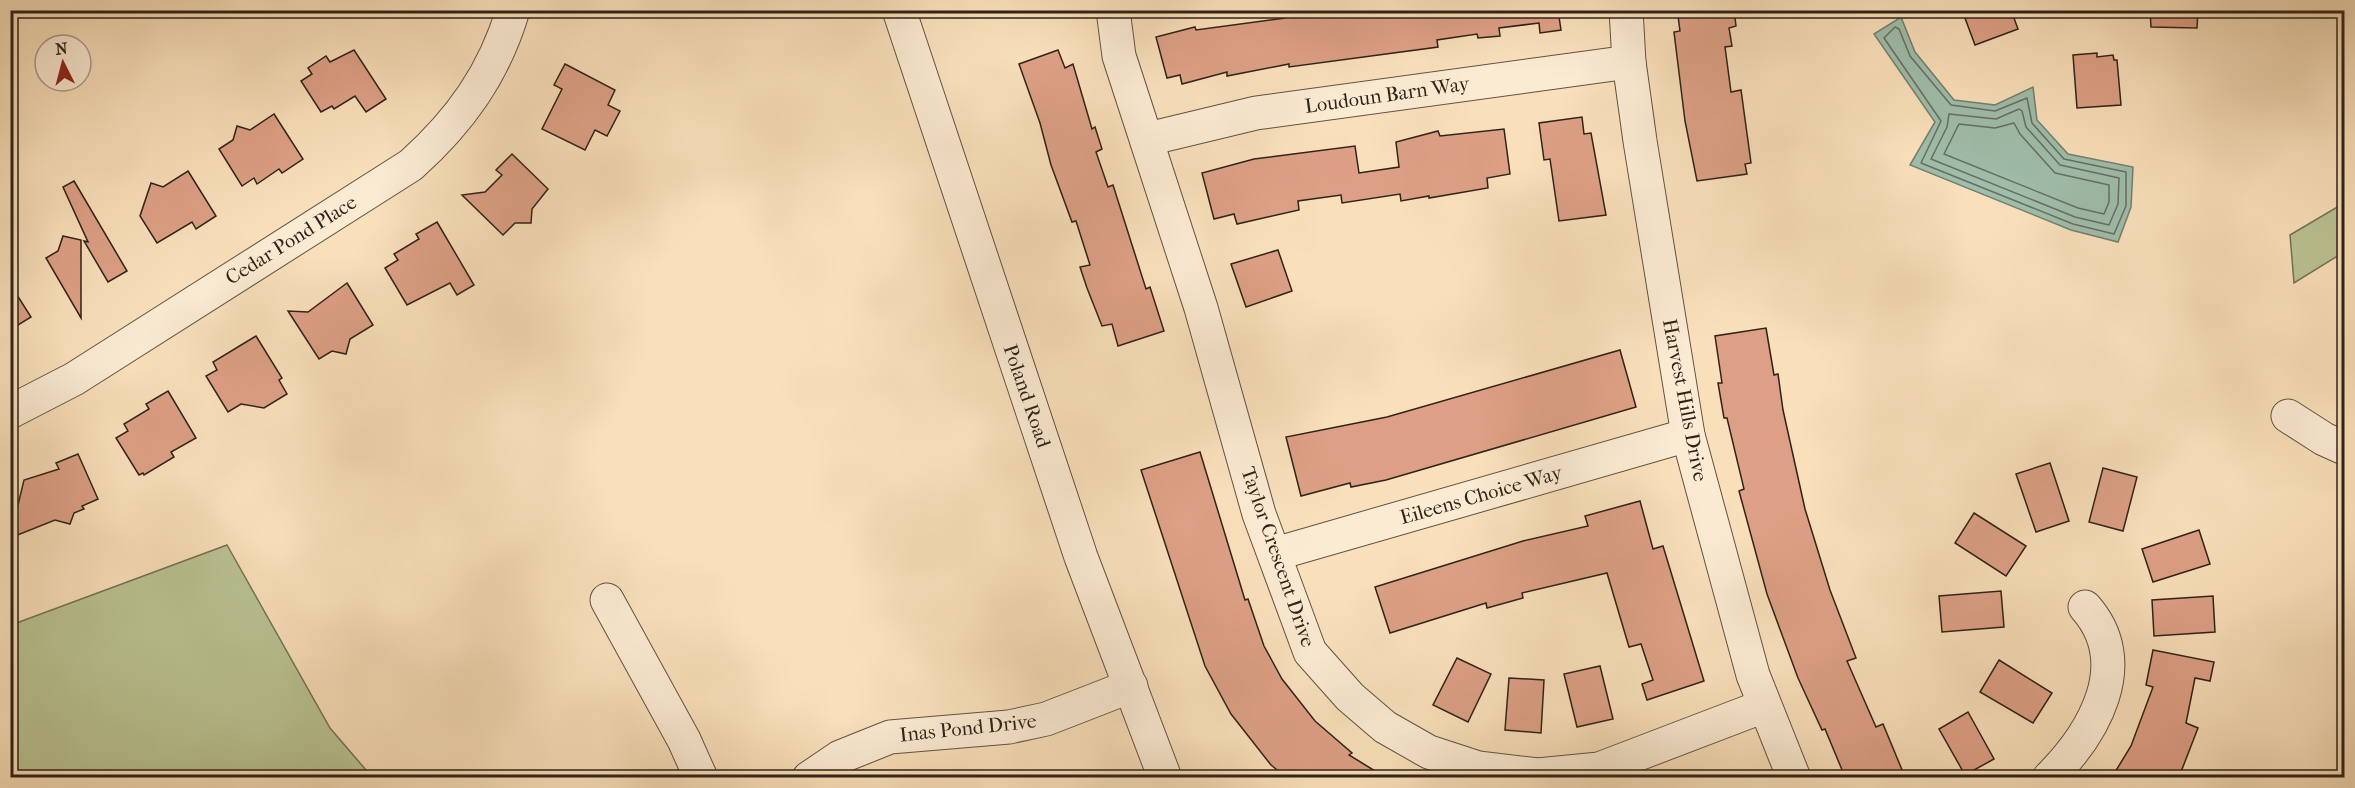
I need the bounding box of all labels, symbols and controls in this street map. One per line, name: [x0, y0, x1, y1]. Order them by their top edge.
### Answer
north arrow: [33, 33, 93, 93]
text: N: [54, 38, 69, 59]
street label: Loudoun Barn Way: [1303, 72, 1472, 118]
street label: Cedar Pond Place: [221, 190, 361, 290]
street label: Harvest Hills Drive: [1658, 317, 1712, 483]
street label: Poland Road: [999, 341, 1056, 452]
street label: Eileens Choice Way: [1397, 460, 1566, 529]
street label: Taylor Crescent Drive: [1236, 464, 1320, 650]
street label: Inas Pond Drive: [898, 709, 1038, 747]

